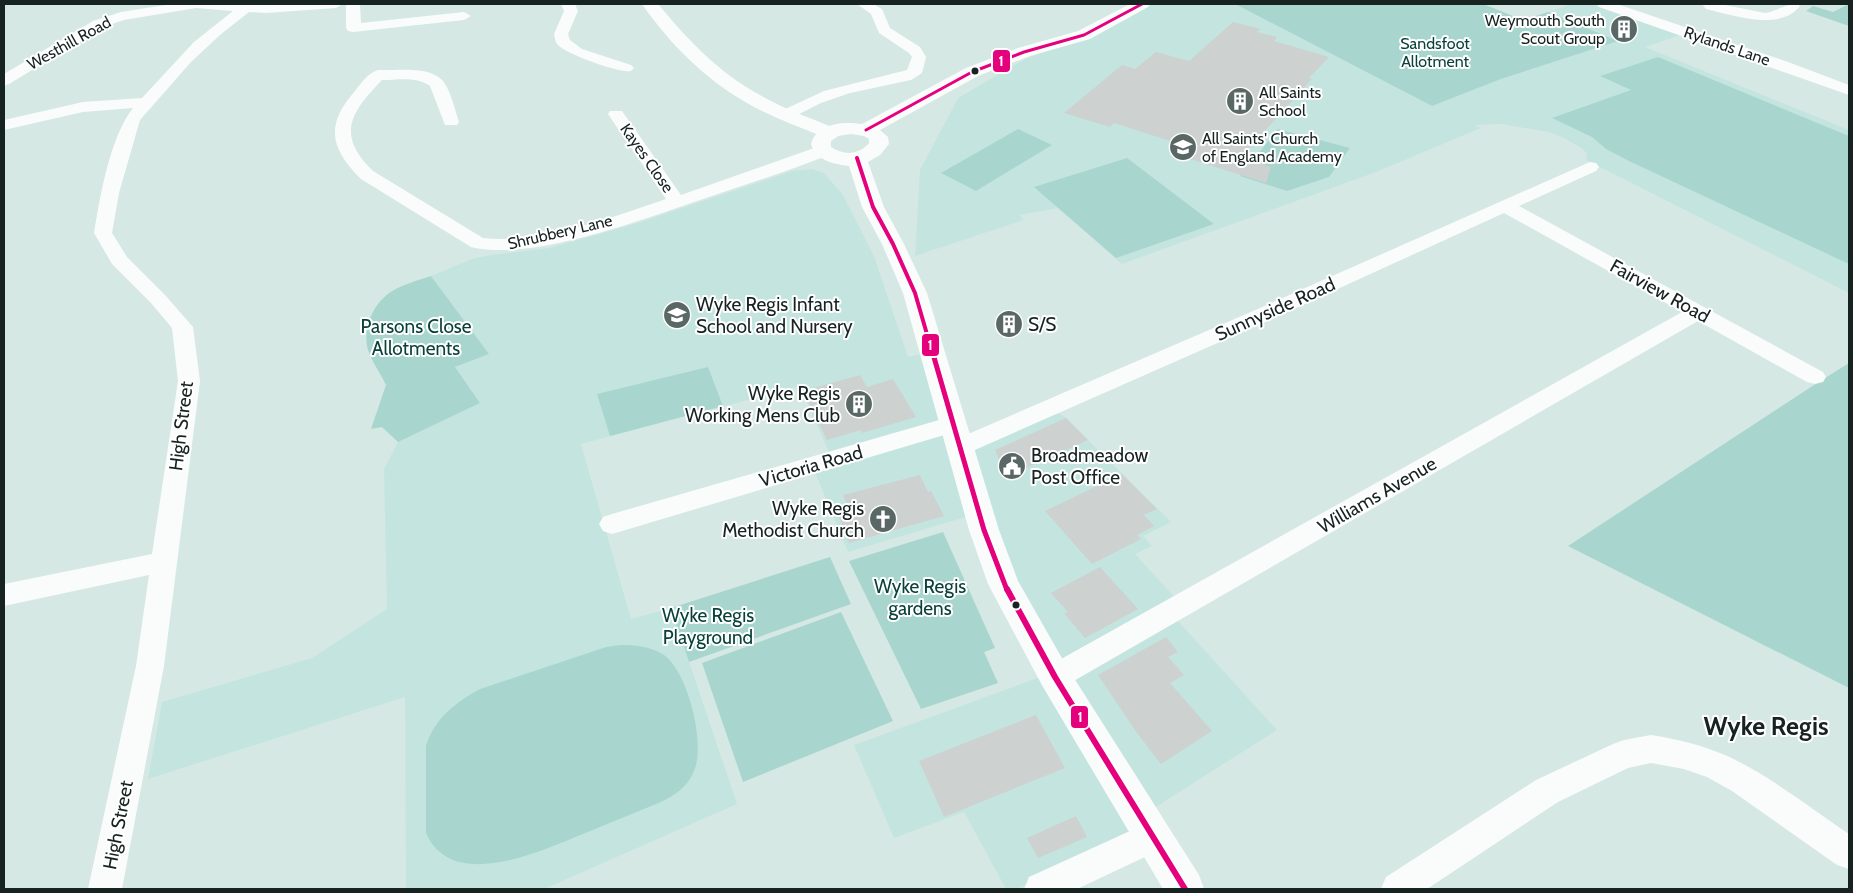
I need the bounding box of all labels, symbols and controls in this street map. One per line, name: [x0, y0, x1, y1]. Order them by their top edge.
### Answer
place label: Weymouth South Scout Group: [1485, 11, 1605, 48]
street label: Westhill Road: [24, 12, 114, 74]
building icon: Weymouth South Scout Group: [1609, 14, 1639, 44]
street label: Rylands Lane: [1681, 22, 1773, 70]
park label: Sandsfoot Allotment: [1400, 34, 1470, 71]
line badge: 1: [992, 49, 1011, 73]
text: 1: [998, 52, 1004, 70]
unlabelled marker: [970, 66, 980, 76]
place label: All Saints School: [1259, 83, 1322, 120]
building icon: All Saints School: [1225, 86, 1255, 116]
street label: Kayes Close: [616, 120, 678, 196]
place label: All Saints' Church of England Academy: [1202, 129, 1342, 166]
school or university icon: All Saints' Church of England Academy: [1168, 132, 1198, 162]
street label: Shrubbery Lane: [506, 211, 614, 253]
street label: Fairview Road: [1606, 254, 1714, 328]
street label: Sunnyside Road: [1211, 272, 1339, 346]
place label: Wyke Regis Infant School and Nursery: [696, 293, 853, 338]
school or university icon: Wyke Regis Infant School and Nursery: [662, 300, 692, 330]
building icon: S/S: [994, 309, 1024, 339]
place label: S/S: [1028, 313, 1056, 336]
park label: Parsons Close Allotments: [361, 315, 472, 360]
line badge: 1: [921, 333, 940, 357]
text: 1: [927, 336, 933, 354]
street label: High Street: [164, 379, 198, 472]
place label: Wyke Regis Working Mens Club: [685, 382, 840, 427]
building icon: Wyke Regis Working Mens Club: [844, 389, 874, 419]
street label: Victoria Road: [757, 440, 865, 492]
place label: Broadmeadow Post Office: [1031, 444, 1149, 489]
public building icon: Broadmeadow Post Office: [997, 451, 1027, 481]
street label: Williams Avenue: [1314, 452, 1441, 538]
place label: Wyke Regis Methodist Church: [722, 497, 864, 542]
church icon: Wyke Regis Methodist Church: [868, 504, 898, 534]
park label: Wyke Regis gardens: [874, 575, 966, 620]
unlabelled marker: [1011, 600, 1021, 610]
park label: Wyke Regis Playground: [662, 604, 754, 649]
line badge: 1: [1070, 705, 1089, 729]
text: 1: [1077, 708, 1083, 726]
district label: Wyke Regis: [1703, 711, 1829, 741]
street label: High Street: [98, 778, 138, 871]

